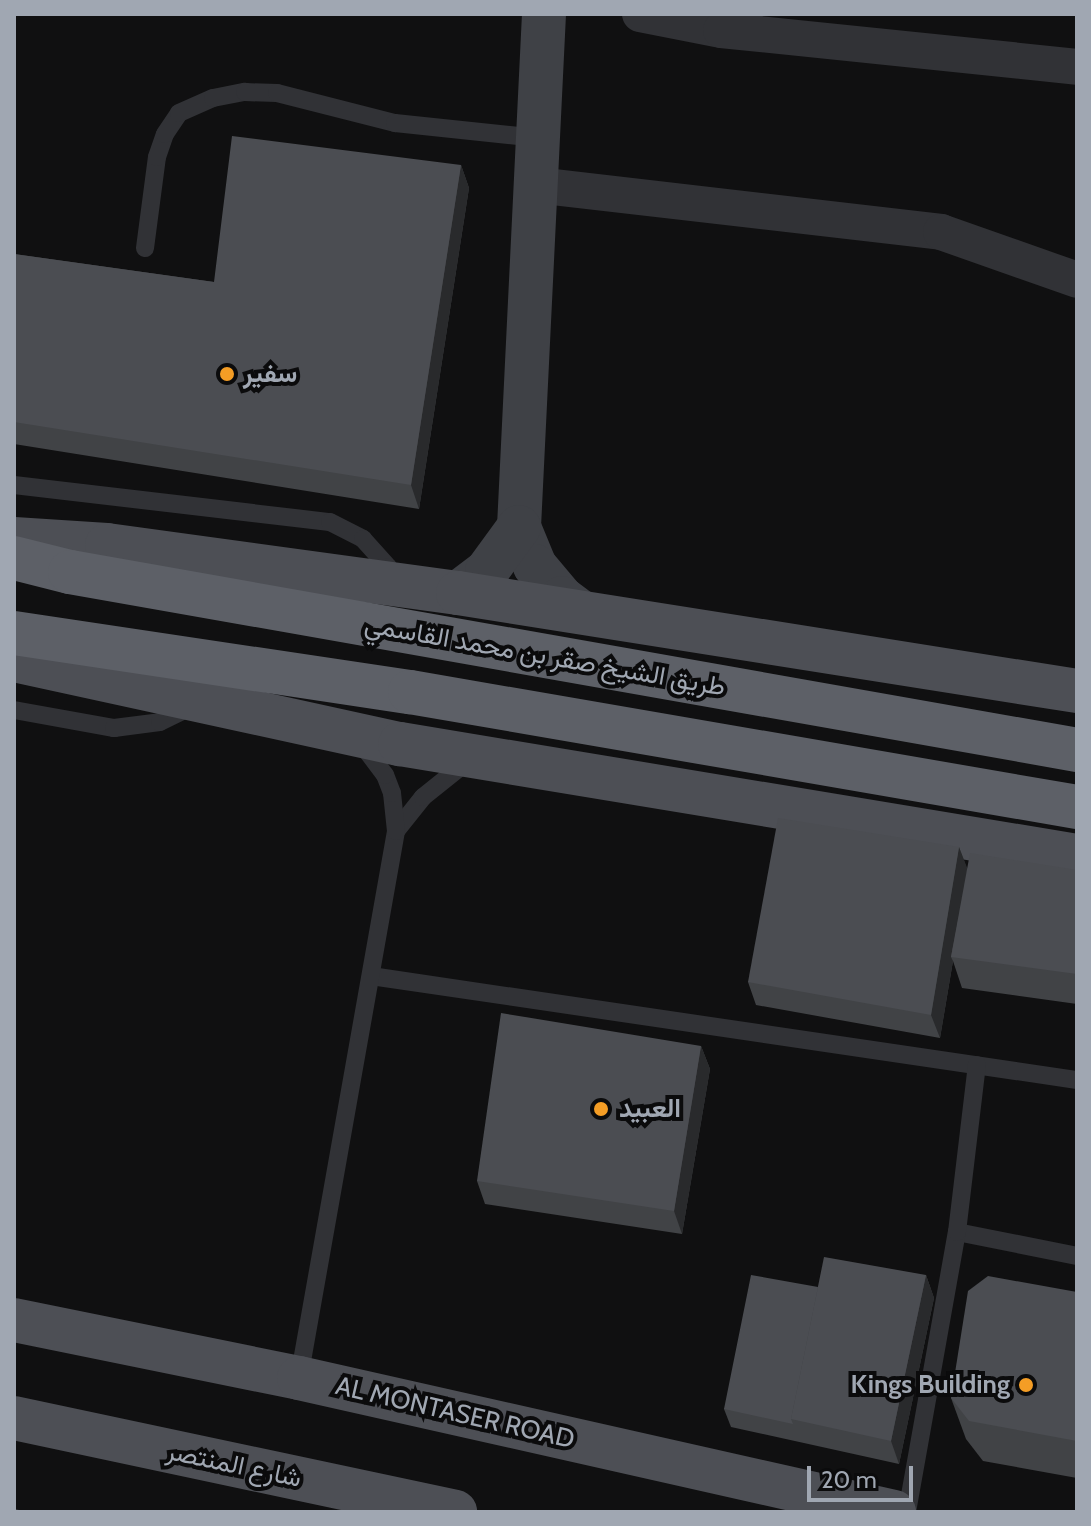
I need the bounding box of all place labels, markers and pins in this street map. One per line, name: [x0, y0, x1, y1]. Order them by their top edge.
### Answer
place label: سفير: [243, 358, 297, 390]
marker: سفير: [218, 365, 236, 383]
place label: العبيد: [619, 1093, 681, 1125]
marker: العبيد: [590, 1098, 612, 1120]
place label: Kings Building: [851, 1369, 1010, 1401]
marker: Kings Building: [1017, 1376, 1035, 1394]

